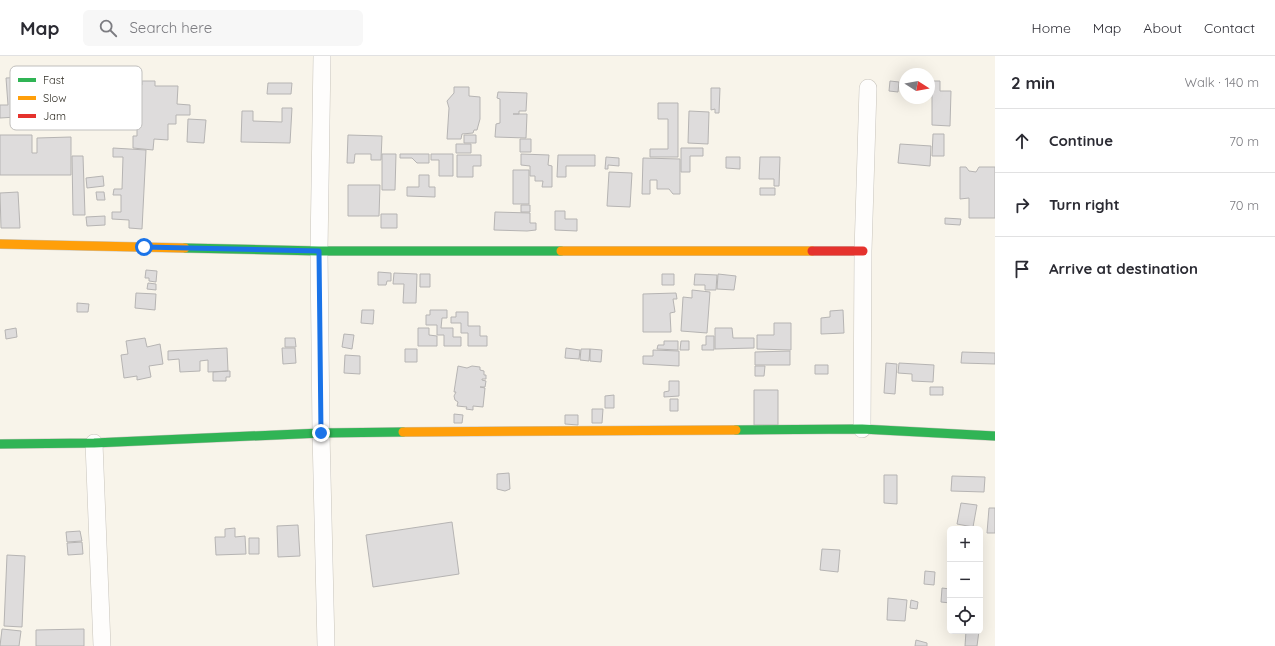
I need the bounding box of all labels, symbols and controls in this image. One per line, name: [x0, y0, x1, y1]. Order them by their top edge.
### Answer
search box: [83, 10, 363, 46]
text: Map: [20, 16, 59, 40]
icon: search: [97, 17, 119, 39]
text: Search here: [129, 18, 212, 37]
text: Home: [1032, 19, 1071, 37]
text: Map: [1093, 19, 1121, 37]
text: About: [1143, 19, 1182, 37]
text: Contact: [1204, 19, 1255, 37]
legend: [10, 66, 142, 130]
north arrow: [899, 68, 935, 104]
text: 2 min: [1011, 72, 1055, 93]
text: Fast: [43, 73, 65, 87]
text: Walk · 140 m: [1184, 74, 1259, 90]
text: Slow: [43, 91, 67, 105]
text: Jam: [43, 109, 66, 123]
icon: ahead: [1011, 130, 1033, 152]
text: Continue: [1049, 131, 1113, 150]
text: 70 m: [1229, 133, 1259, 149]
icon: right: [1011, 194, 1033, 216]
text: Turn right: [1049, 195, 1120, 214]
text: 70 m: [1229, 197, 1259, 213]
route start: [135, 238, 153, 256]
icon: arrive: [1011, 258, 1033, 280]
text: Arrive at destination: [1049, 259, 1198, 278]
route end: [312, 424, 330, 442]
map controls: [947, 526, 983, 634]
button: +: [947, 526, 983, 562]
button: −: [947, 562, 983, 598]
button: locate: [947, 598, 983, 634]

